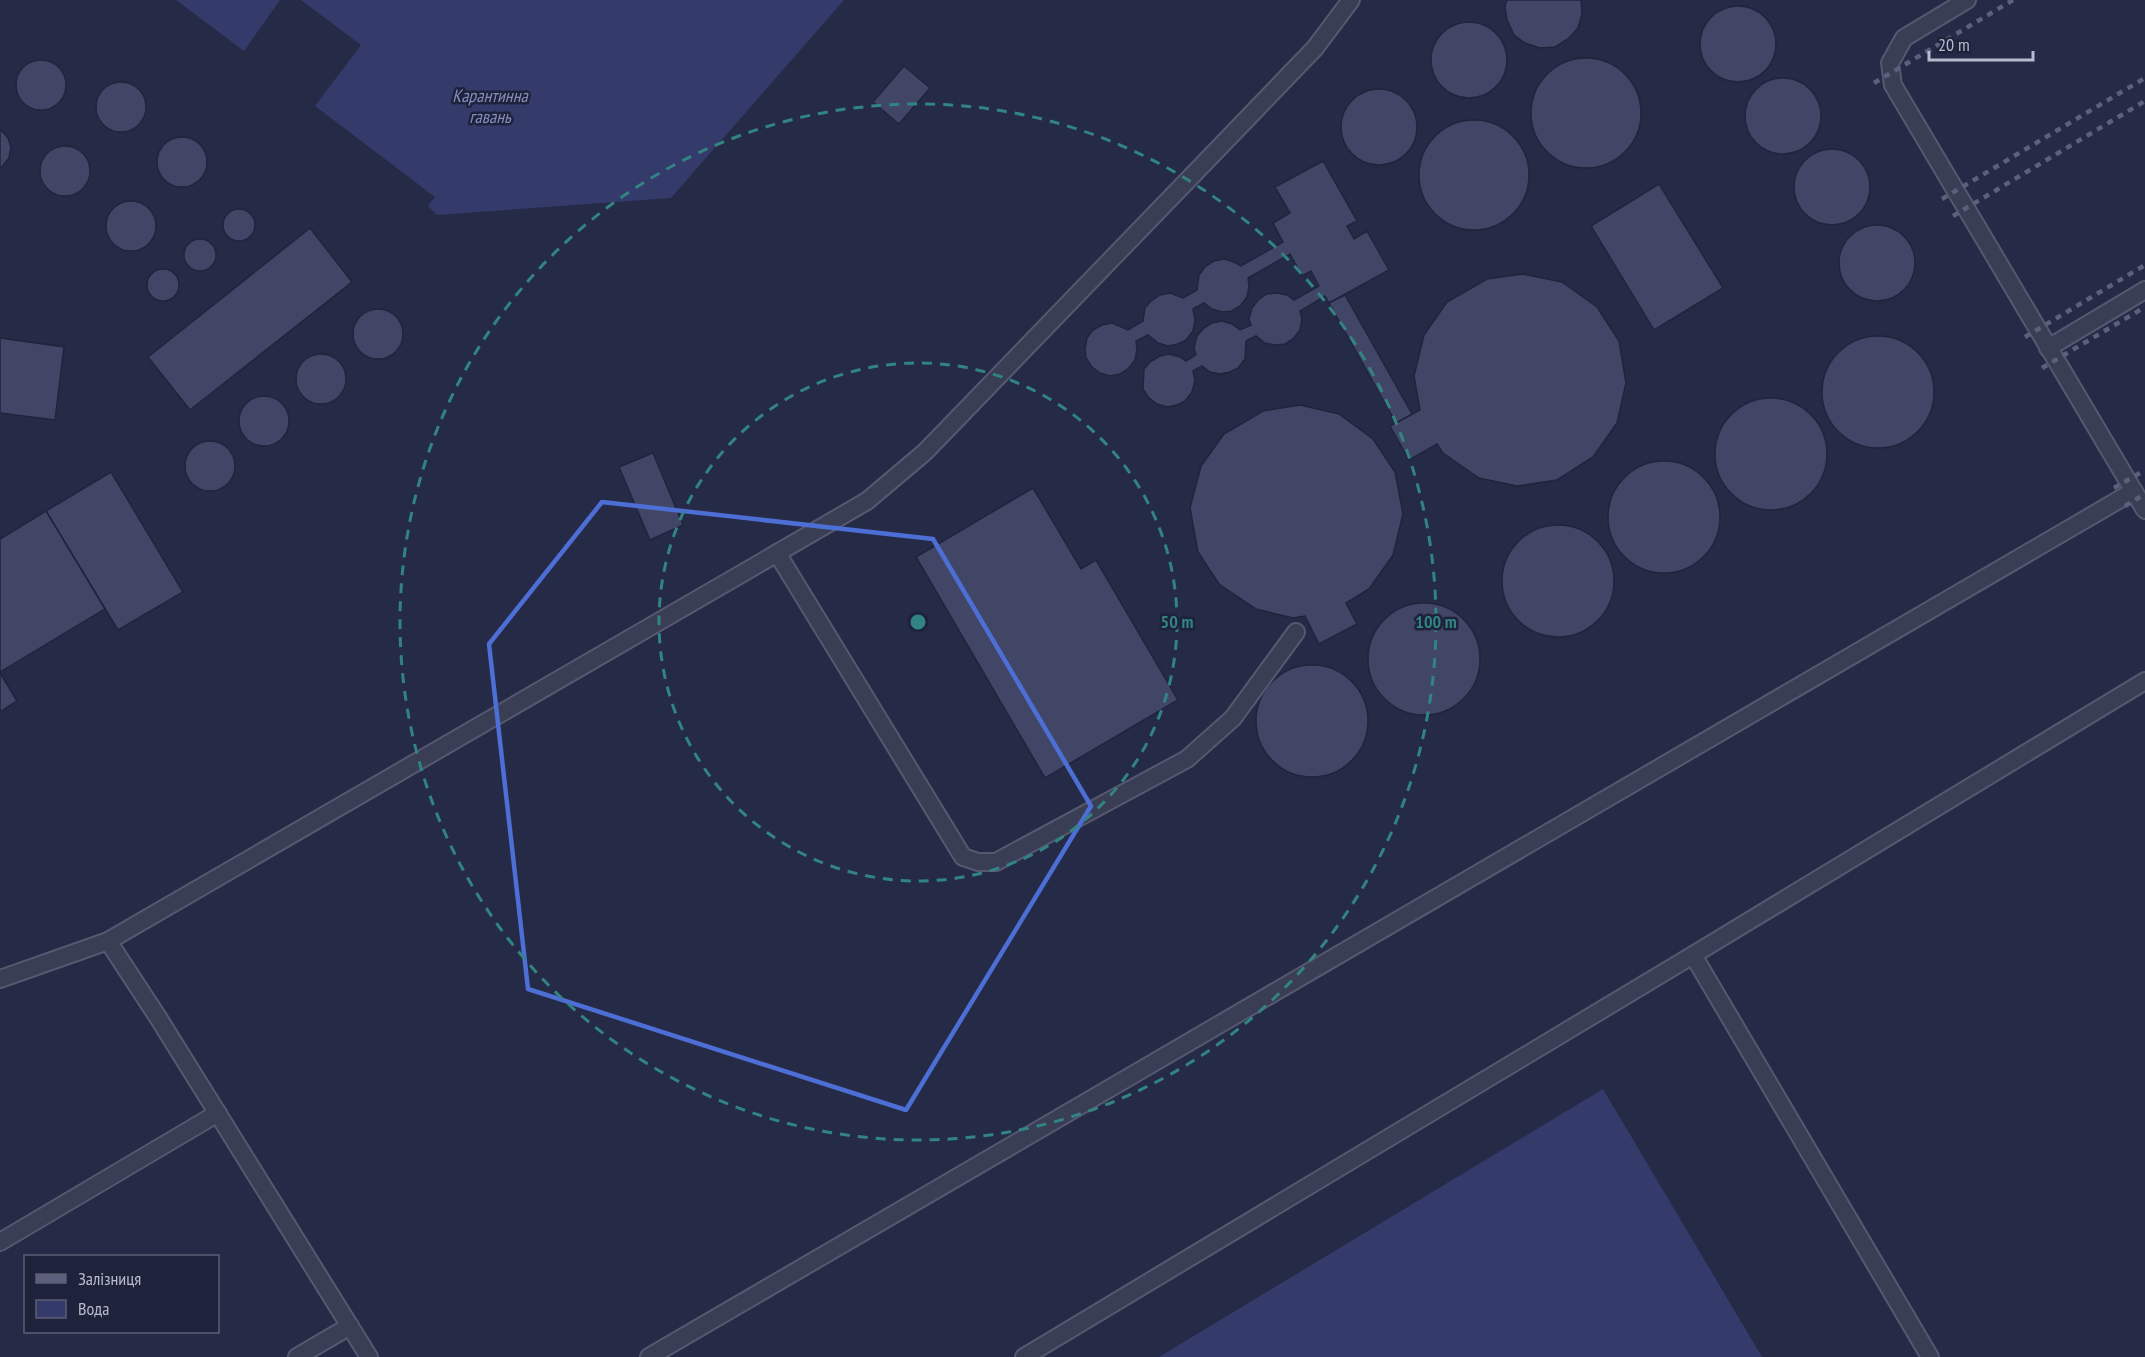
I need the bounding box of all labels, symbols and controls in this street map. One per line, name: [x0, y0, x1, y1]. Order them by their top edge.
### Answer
scale bar: [1929, 24, 2032, 62]
text: 20 m: [1938, 33, 1970, 56]
water label: Карантинна гавань: [452, 84, 528, 128]
text: 50 m: [1161, 610, 1193, 633]
text: 100 m: [1415, 610, 1457, 633]
centre of rings: [908, 612, 928, 632]
legend: [24, 1255, 219, 1333]
text: Залізниця: [78, 1267, 141, 1290]
text: Вода: [78, 1297, 109, 1320]

